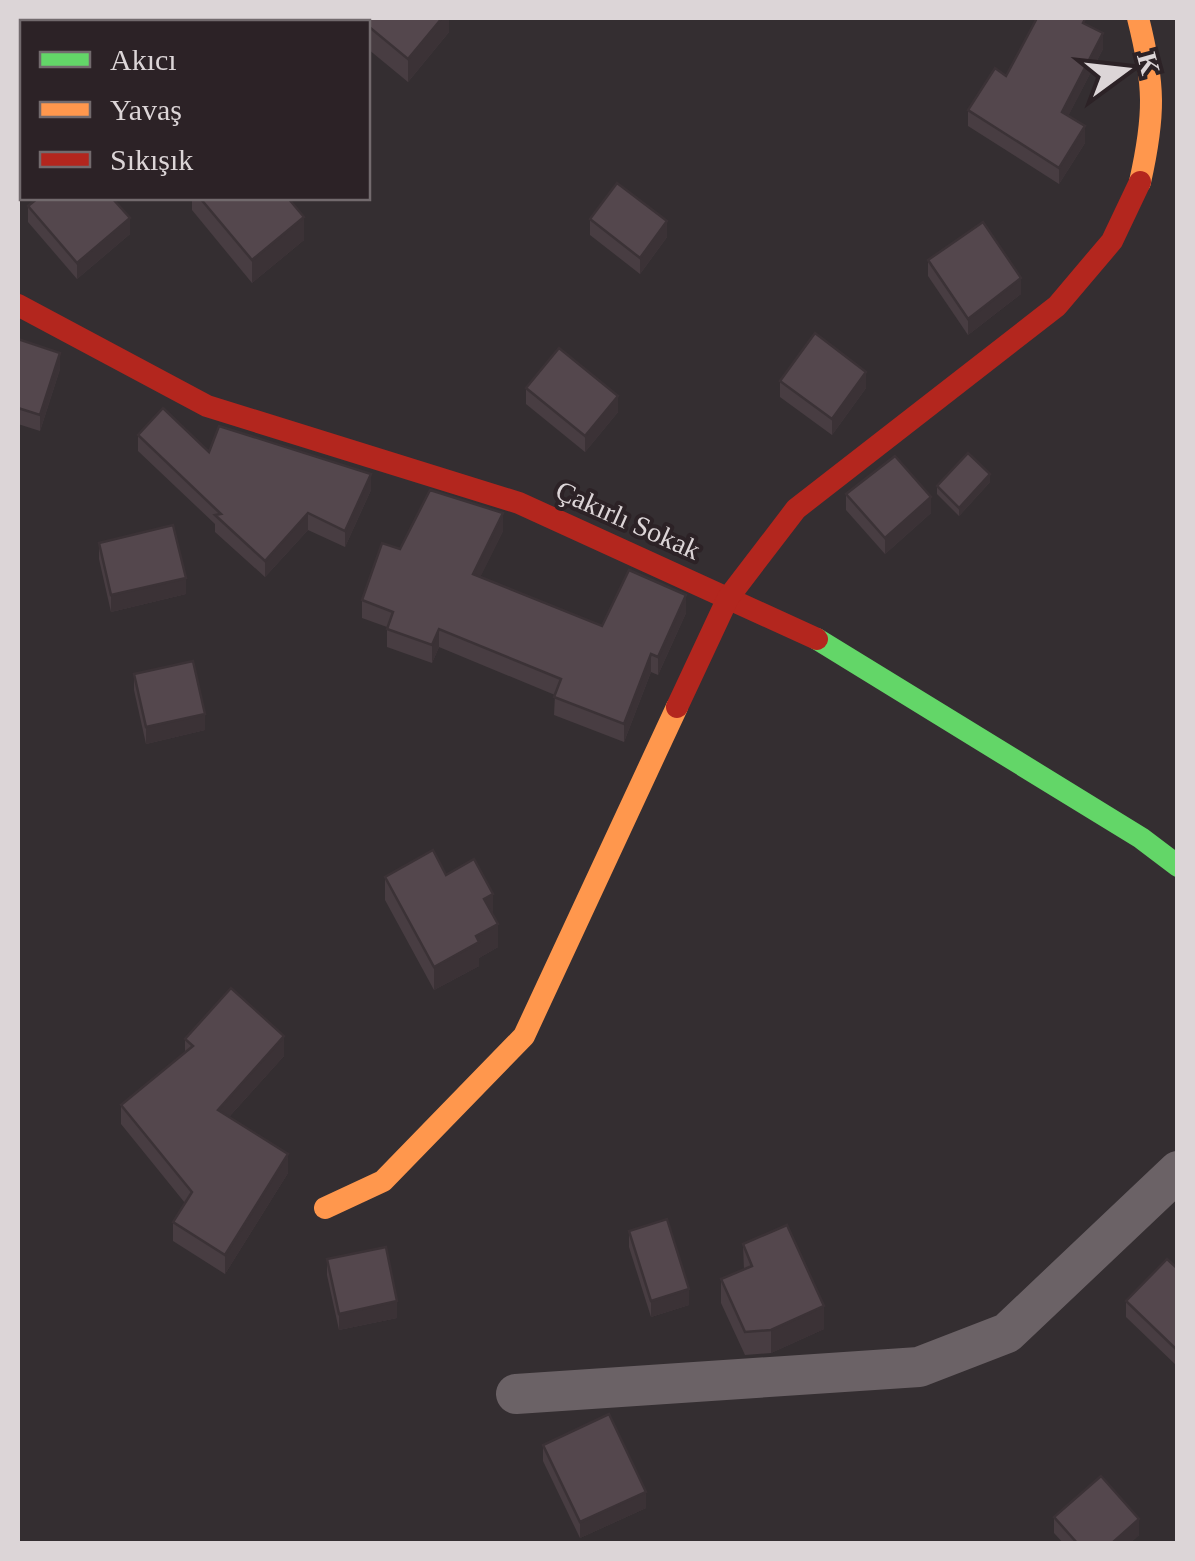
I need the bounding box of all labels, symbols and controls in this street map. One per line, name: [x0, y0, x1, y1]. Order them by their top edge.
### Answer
legend: [20, 20, 370, 200]
north arrow: [1075, 20, 1175, 120]
text: Akıcı: [110, 43, 177, 76]
text: K: [1131, 49, 1167, 78]
text: Yavaş: [110, 93, 182, 126]
text: Sıkışık: [110, 143, 193, 176]
street label: Çakırlı Sokak: [551, 474, 705, 566]

